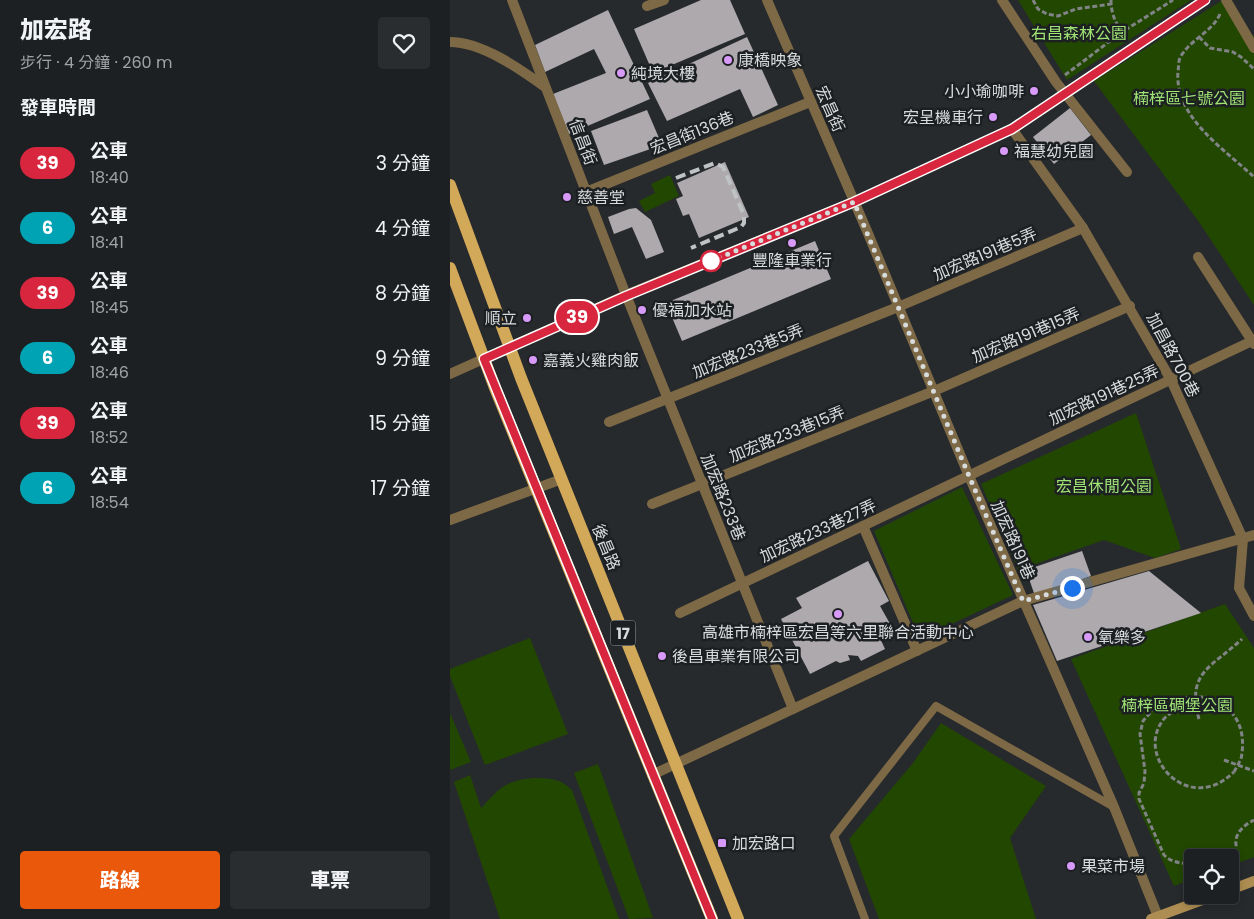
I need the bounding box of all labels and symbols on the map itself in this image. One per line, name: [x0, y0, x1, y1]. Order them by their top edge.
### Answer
park label: 右昌森林公園: [1031, 22, 1127, 45]
place label: 康橋映象: [738, 49, 802, 72]
marker: 康橋映象: [722, 54, 734, 66]
place label: 純境大樓: [631, 62, 695, 85]
marker: 純境大樓: [615, 67, 627, 79]
place label: 小小瑜咖啡: [944, 80, 1024, 103]
street label: 宏昌街: [810, 82, 850, 136]
marker: 小小瑜咖啡: [1028, 85, 1040, 97]
park label: 楠梓區七號公園: [1133, 87, 1245, 110]
street label: 宏昌街136巷: [647, 106, 737, 160]
place label: 宏呈機車行: [903, 106, 983, 129]
marker: 宏呈機車行: [987, 111, 999, 123]
street label: 信昌街: [564, 115, 602, 169]
place label: 福慧幼兒園: [1014, 140, 1094, 163]
marker: 福慧幼兒園: [998, 145, 1010, 157]
place label: 慈善堂: [577, 186, 625, 209]
marker: 慈善堂: [561, 191, 573, 203]
street label: 加宏路191巷5弄: [930, 222, 1040, 286]
marker: 豐隆車業行: [786, 237, 798, 249]
place label: 豐隆車業行: [752, 249, 832, 272]
unlabelled marker: [700, 250, 722, 272]
place label: 優福加水站: [652, 299, 732, 322]
line badge: 39: [554, 301, 600, 333]
street label: 加宏路191巷15弄: [968, 302, 1084, 368]
marker: 優福加水站: [636, 304, 648, 316]
place label: 順立: [485, 307, 517, 330]
street label: 加昌路700巷: [1141, 309, 1205, 401]
marker: 順立: [521, 312, 533, 324]
street label: 加宏路233巷5弄: [689, 318, 807, 384]
place label: 嘉義火雞肉飯: [543, 349, 639, 372]
marker: 嘉義火雞肉飯: [527, 354, 539, 366]
street label: 加宏路191巷25弄: [1045, 359, 1163, 431]
street label: 加宏路233巷15弄: [726, 400, 848, 468]
street label: 加宏路233巷: [695, 450, 751, 544]
park label: 宏昌休閒公園: [1056, 475, 1152, 498]
street label: 加宏路233巷27弄: [756, 494, 880, 568]
street label: 加宏路191巷: [985, 497, 1041, 583]
street label: 後昌路: [586, 520, 626, 574]
your location: [1060, 576, 1085, 601]
marker: 高雄市楠梓區宏昌等六里聯合活動中心: [832, 608, 844, 620]
road number: 17: [610, 620, 636, 646]
place label: 高雄市楠梓區宏昌等六里聯合活動中心: [702, 621, 974, 644]
place label: 氧樂多: [1098, 626, 1146, 649]
marker: 氧樂多: [1082, 631, 1094, 643]
place label: 後昌車業有限公司: [672, 645, 800, 668]
marker: 後昌車業有限公司: [656, 650, 668, 662]
park label: 楠梓區碉堡公園: [1121, 694, 1233, 717]
place label: 加宏路口: [732, 832, 796, 855]
marker: 加宏路口: [716, 837, 728, 849]
place label: 果菜市場: [1081, 855, 1145, 878]
marker: 果菜市場: [1065, 860, 1077, 872]

